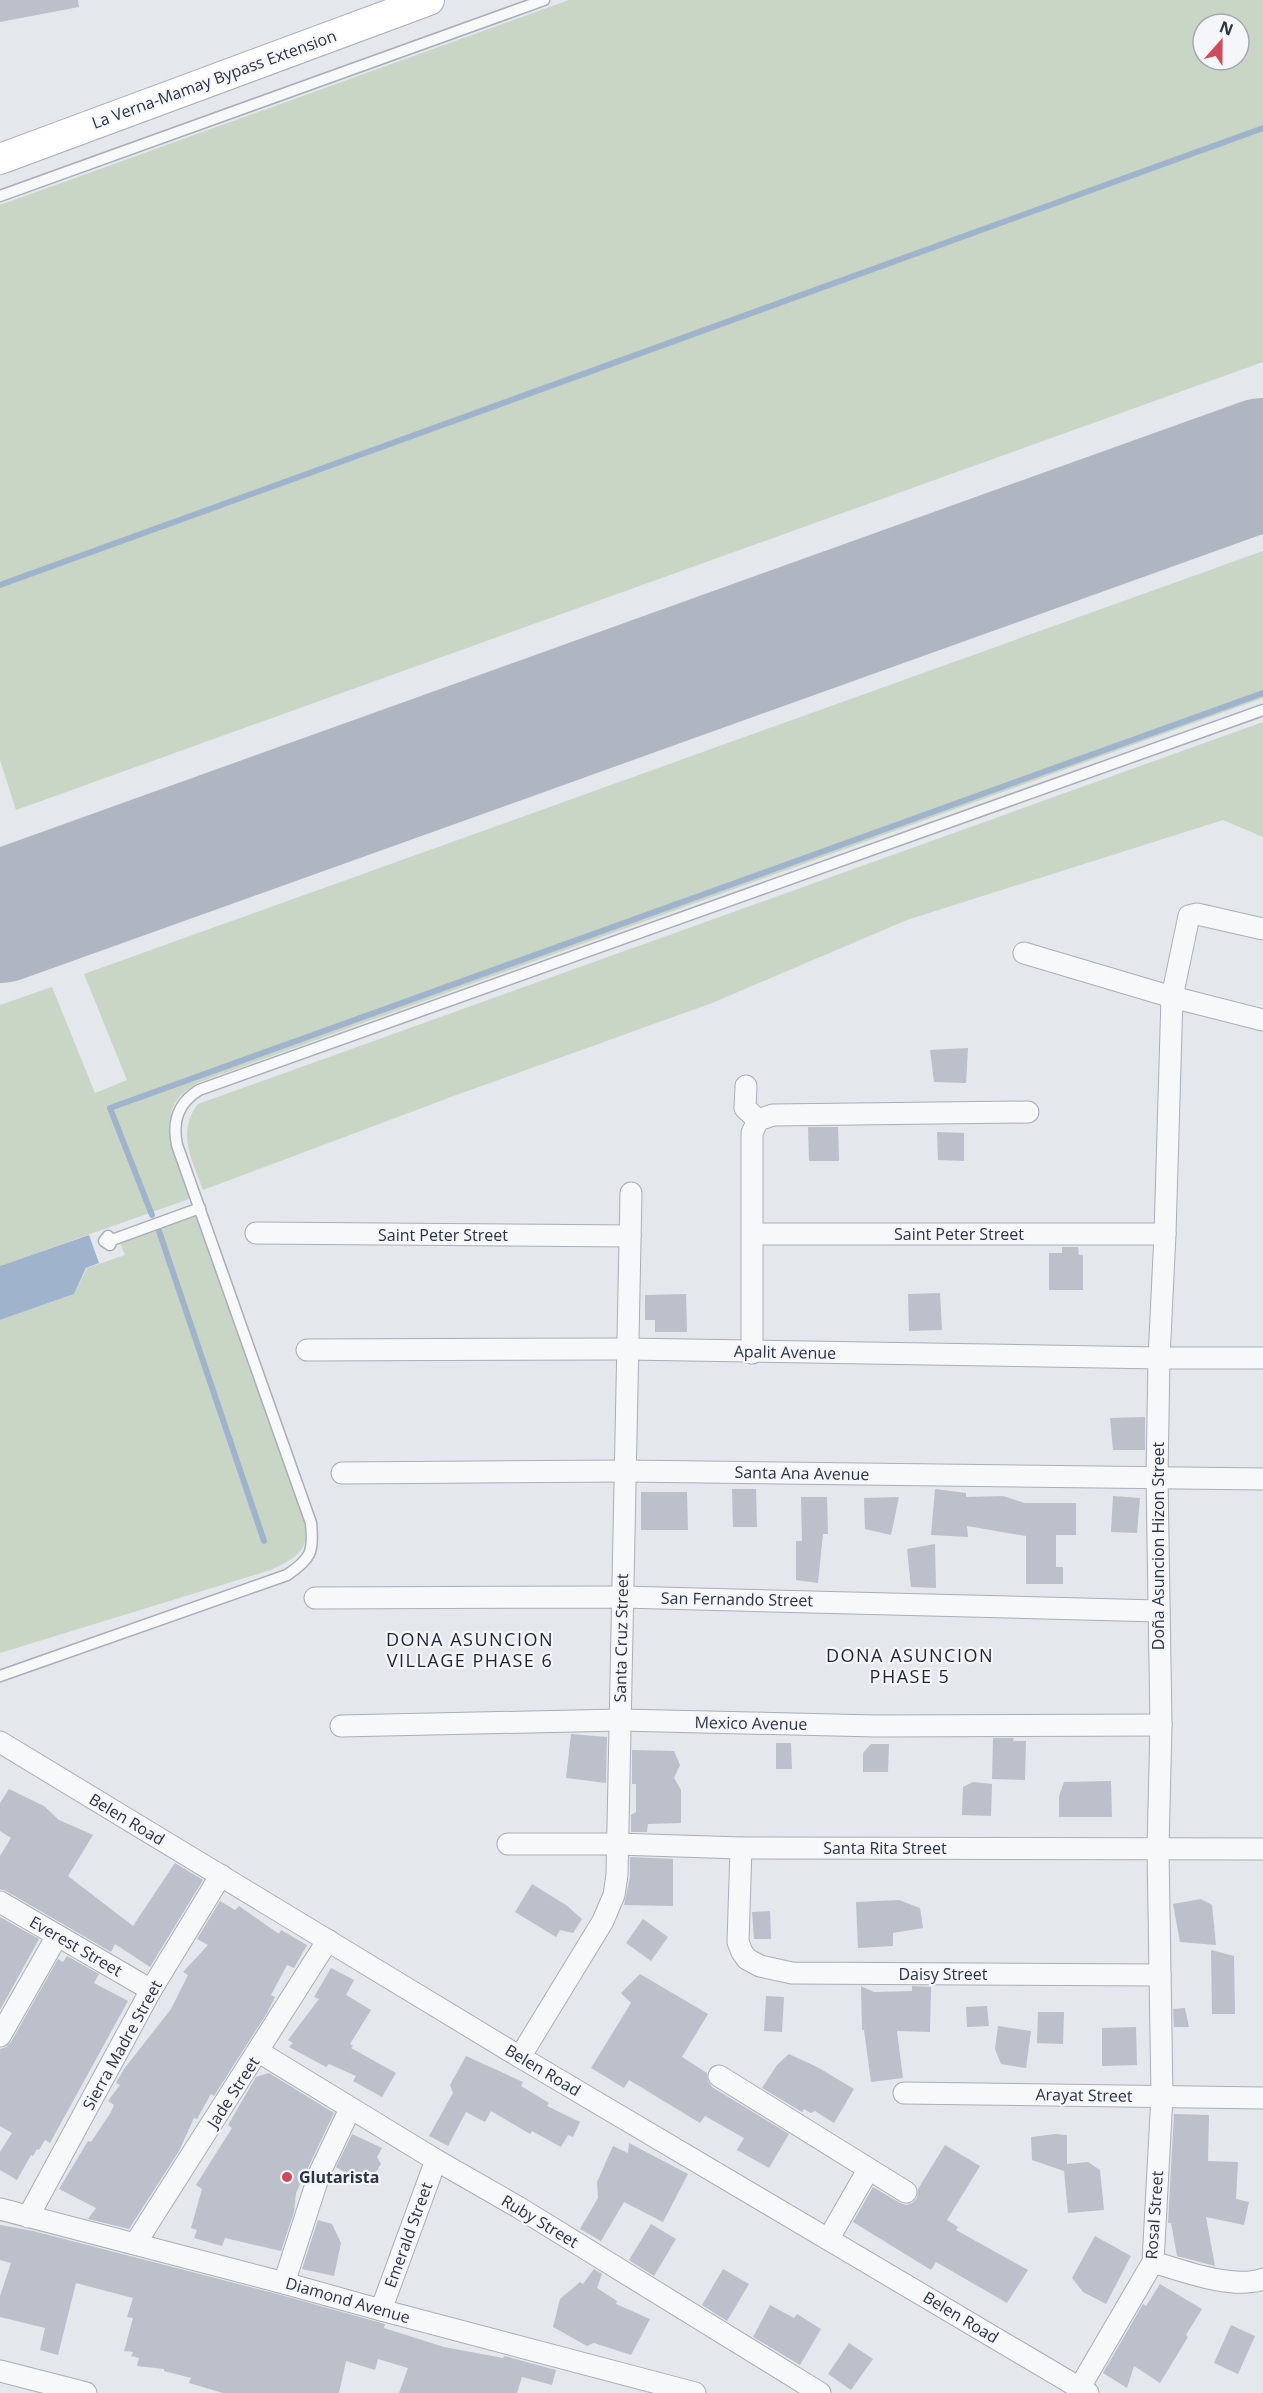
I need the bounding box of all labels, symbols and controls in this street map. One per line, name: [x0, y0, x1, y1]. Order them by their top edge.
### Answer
north arrow: [1191, 12, 1251, 72]
text: N: [1216, 15, 1236, 41]
street label: La Verna-Mamay Bypass Extension: [89, 24, 339, 134]
street label: Saint Peter Street: [894, 1223, 1024, 1245]
street label: Saint Peter Street: [378, 1224, 508, 1246]
street label: Apalit Avenue: [734, 1340, 836, 1364]
street label: Doña Asuncion Hizon Street: [1147, 1442, 1169, 1650]
street label: Santa Ana Avenue: [734, 1461, 870, 1485]
street label: Santa Cruz Street: [609, 1573, 633, 1703]
street label: San Fernando Street: [661, 1587, 814, 1611]
district label: DONA ASUNCION VILLAGE PHASE 6: [386, 1627, 554, 1672]
district label: DONA ASUNCION PHASE 5: [826, 1643, 994, 1688]
street label: Mexico Avenue: [694, 1711, 808, 1735]
street label: Belen Road: [85, 1788, 169, 1850]
street label: Santa Rita Street: [823, 1837, 947, 1859]
street label: Everest Street: [26, 1911, 127, 1982]
street label: Daisy Street: [898, 1963, 988, 1985]
street label: Sierra Madre Street: [77, 1976, 167, 2114]
street label: Belen Road: [501, 2039, 585, 2101]
street label: Jade Street: [201, 2052, 264, 2134]
street label: Arayat Street: [1035, 2083, 1133, 2107]
place label: Glutarista: [299, 2166, 379, 2188]
marker: Glutarista: [280, 2170, 294, 2184]
street label: Rosal Street: [1140, 2170, 1168, 2260]
street label: Emerald Street: [379, 2179, 437, 2291]
street label: Ruby Street: [497, 2189, 583, 2253]
street label: Diamond Avenue: [283, 2272, 413, 2328]
street label: Belen Road: [919, 2286, 1003, 2348]

